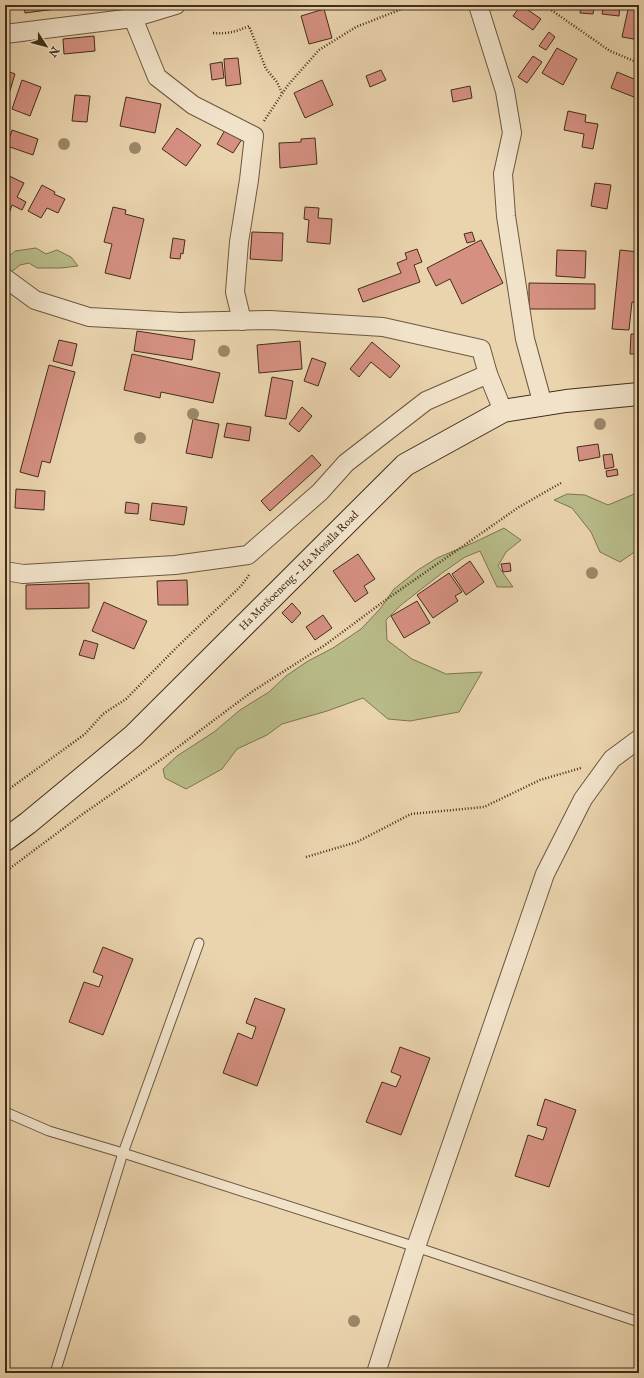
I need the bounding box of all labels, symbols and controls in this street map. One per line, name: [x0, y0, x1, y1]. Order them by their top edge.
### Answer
north arrow: [26, 26, 66, 66]
text: N: [45, 43, 62, 60]
street label: Ha Motšoeneng - Ha Mosalla Road: [236, 508, 362, 634]

